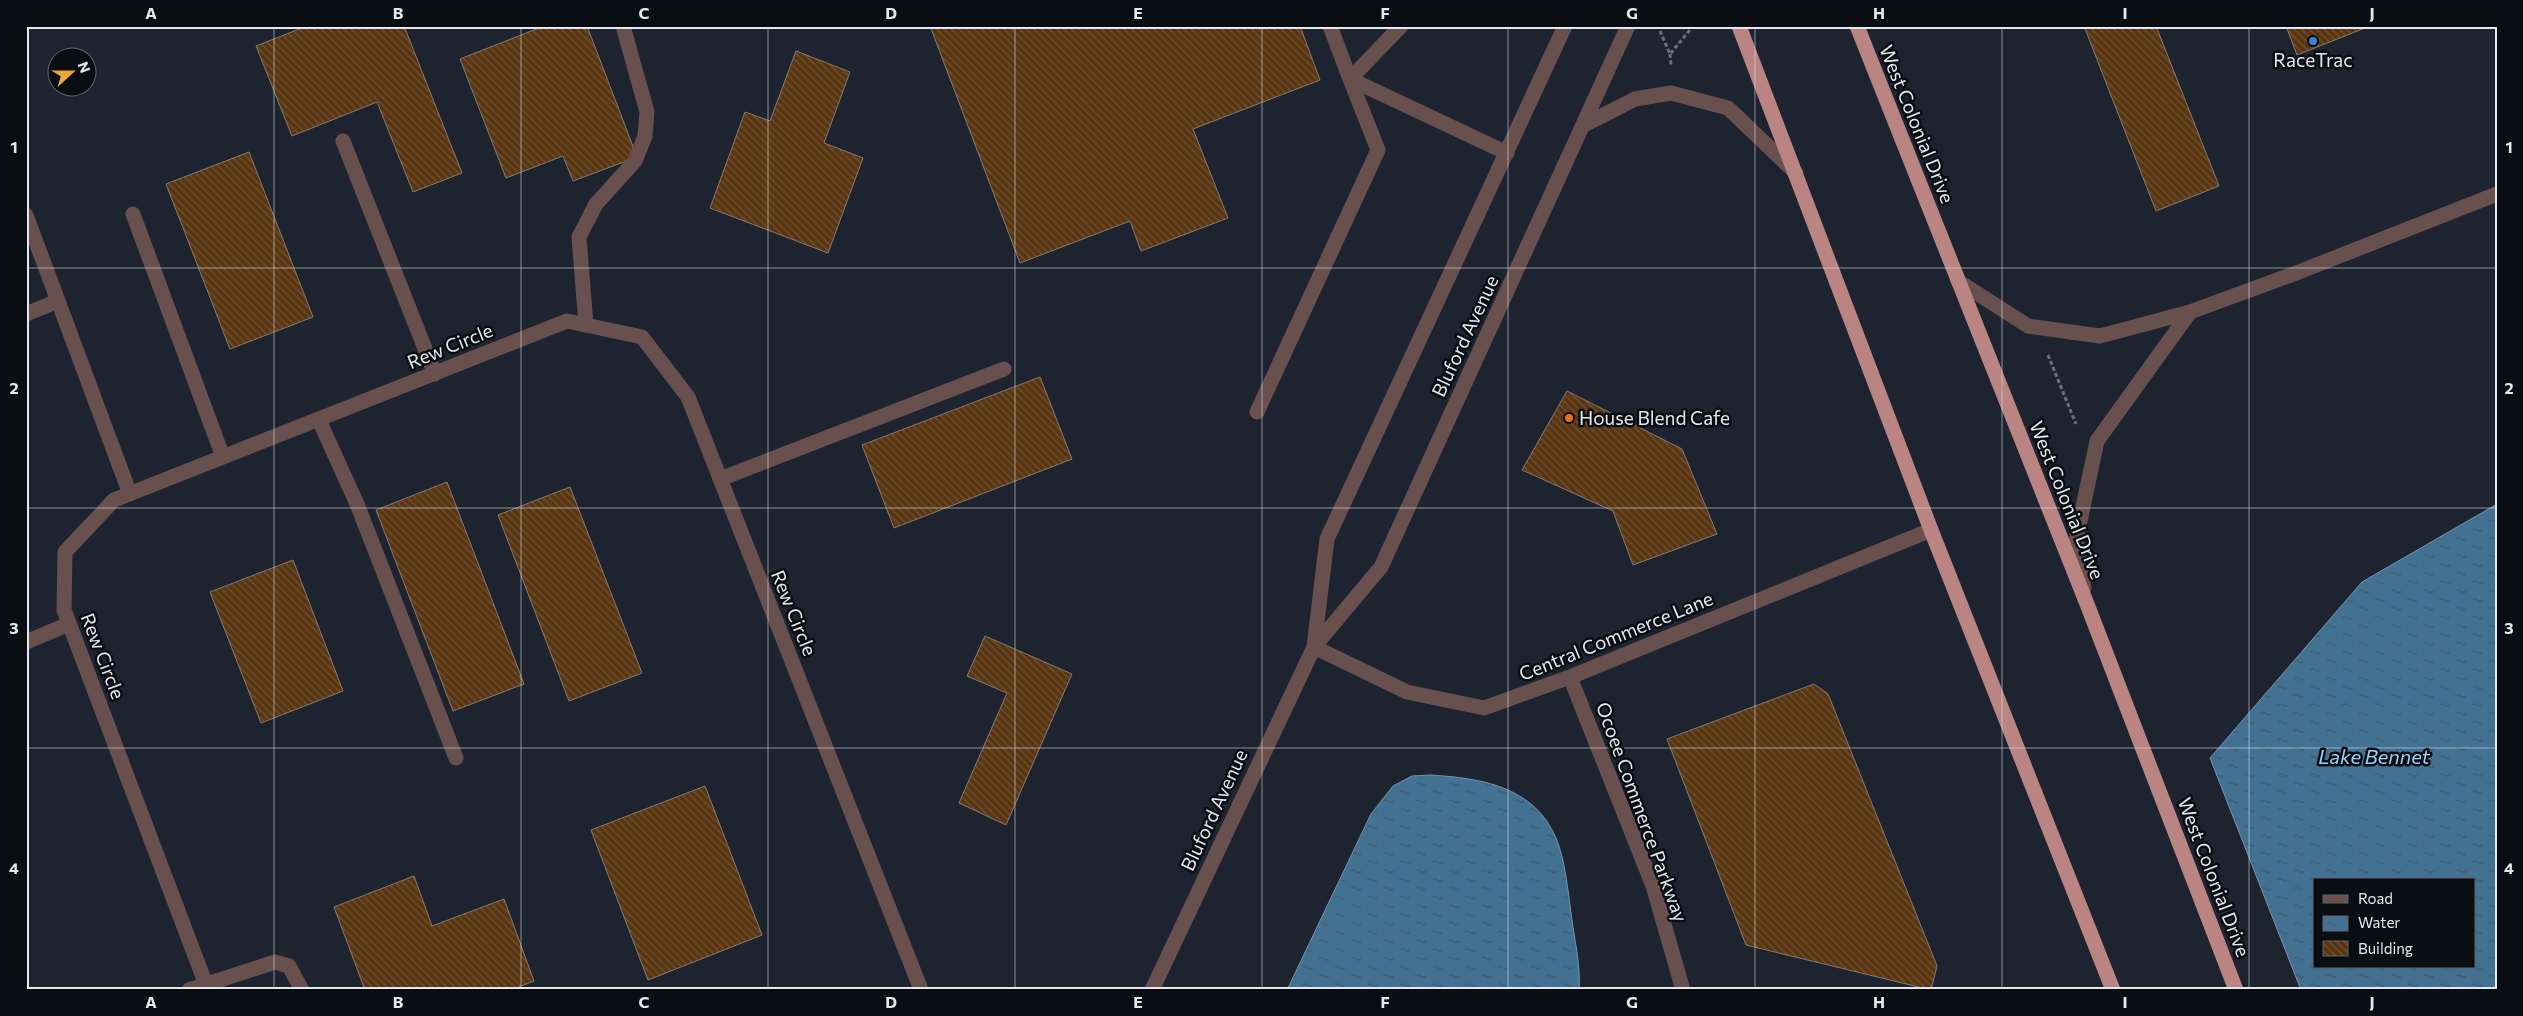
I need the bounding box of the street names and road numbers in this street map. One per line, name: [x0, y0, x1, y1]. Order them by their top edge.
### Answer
street label: West Colonial Drive: [1875, 41, 1960, 206]
street label: Bluford Avenue: [1426, 271, 1503, 400]
street label: Rew Circle: [404, 318, 496, 373]
street label: West Colonial Drive: [2025, 417, 2110, 582]
street label: Rew Circle: [767, 567, 822, 659]
street label: Central Commerce Lane: [1515, 586, 1716, 685]
street label: Rew Circle: [77, 610, 130, 702]
street label: Ocoee Commerce Parkway: [1592, 699, 1693, 925]
street label: Bluford Avenue: [1175, 745, 1252, 874]
street label: West Colonial Drive: [2173, 794, 2255, 960]

